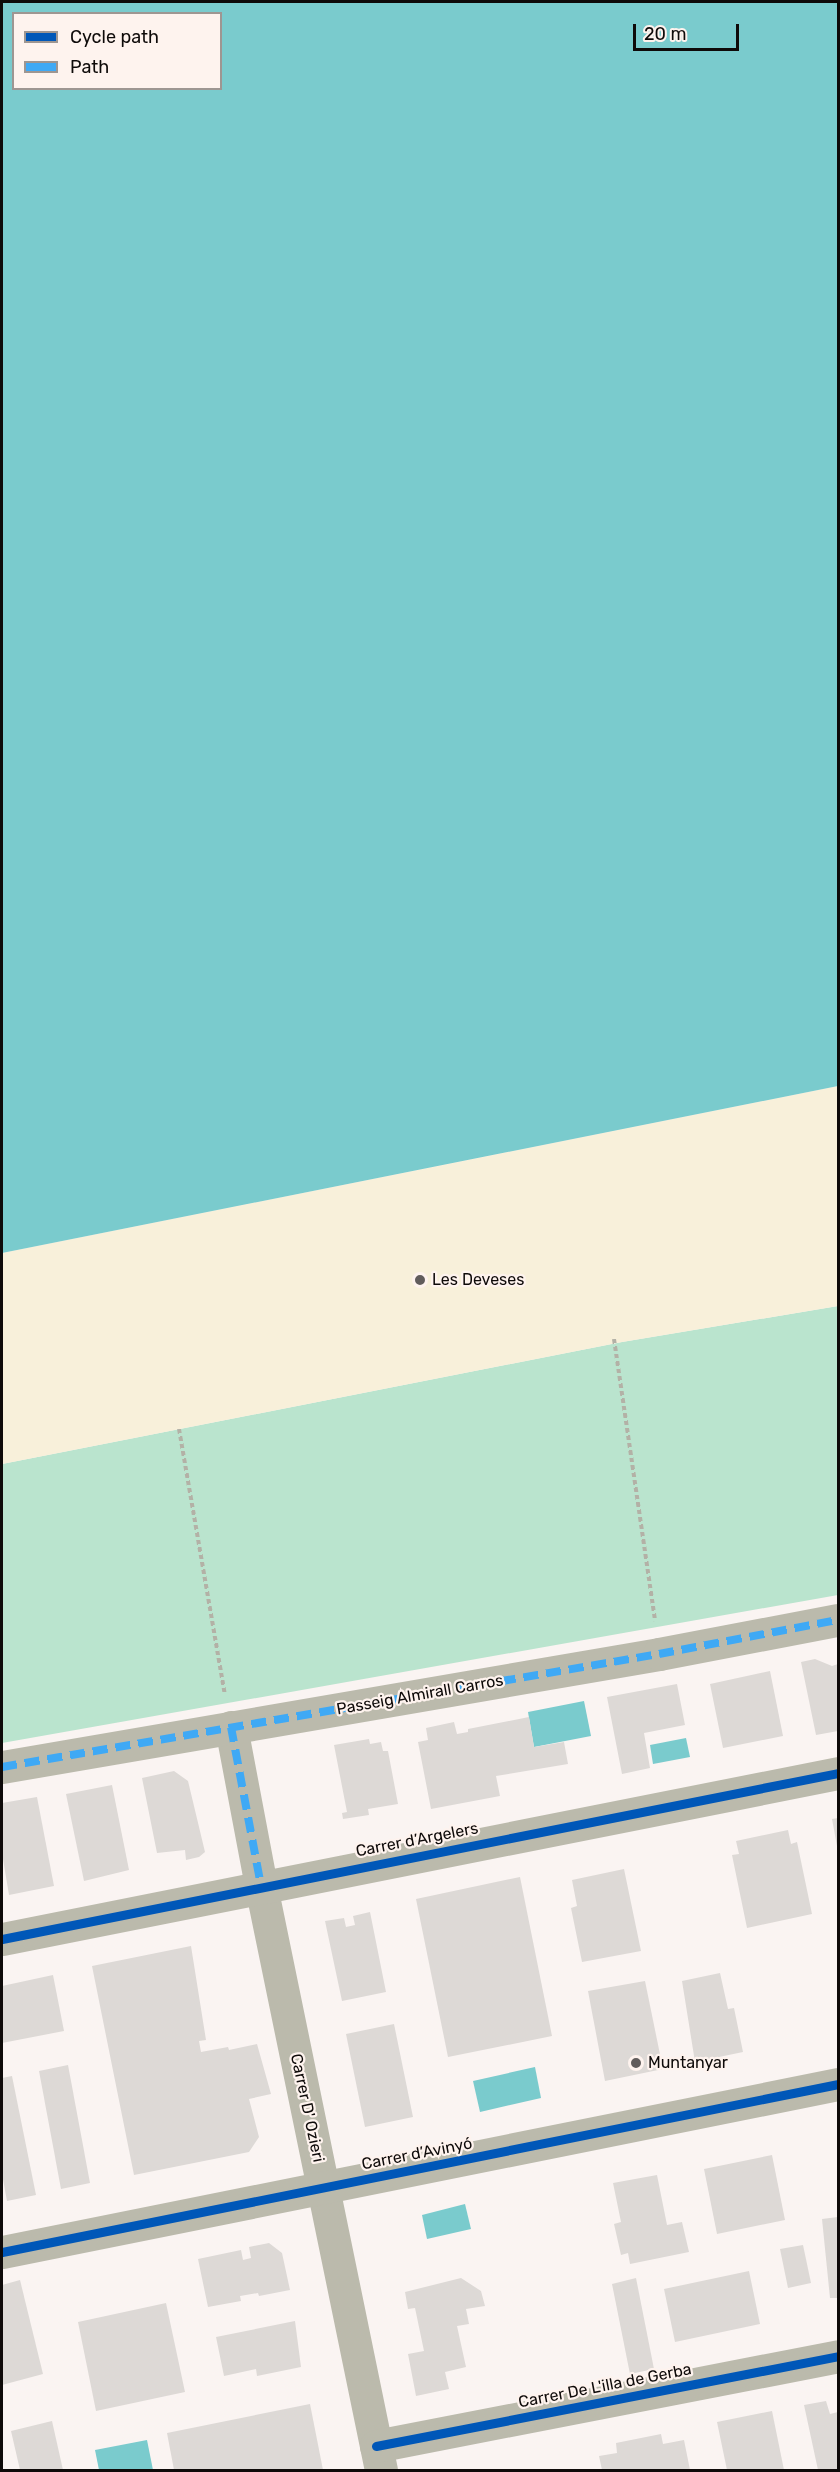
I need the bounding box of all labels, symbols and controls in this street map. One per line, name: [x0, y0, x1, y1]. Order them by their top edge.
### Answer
legend: [12, 12, 222, 90]
scale bar: [636, 12, 742, 50]
text: 20 m: [644, 23, 686, 45]
text: Cycle path: [70, 26, 159, 48]
text: Path: [70, 56, 109, 78]
place label: Les Deveses: [432, 1270, 524, 1290]
marker: Les Deveses: [413, 1273, 427, 1287]
street label: Passeig Almirall Carros: [335, 1671, 505, 1719]
street label: Carrer d’Argelers: [354, 1819, 480, 1861]
street label: Carrer D' Ozieri: [286, 2052, 328, 2164]
place label: Muntanyar: [648, 2053, 728, 2073]
marker: Muntanyar: [629, 2056, 643, 2070]
street label: Carrer d’Avinyó: [360, 2134, 474, 2174]
street label: Carrer De L'illa de Gerba: [517, 2360, 693, 2412]

